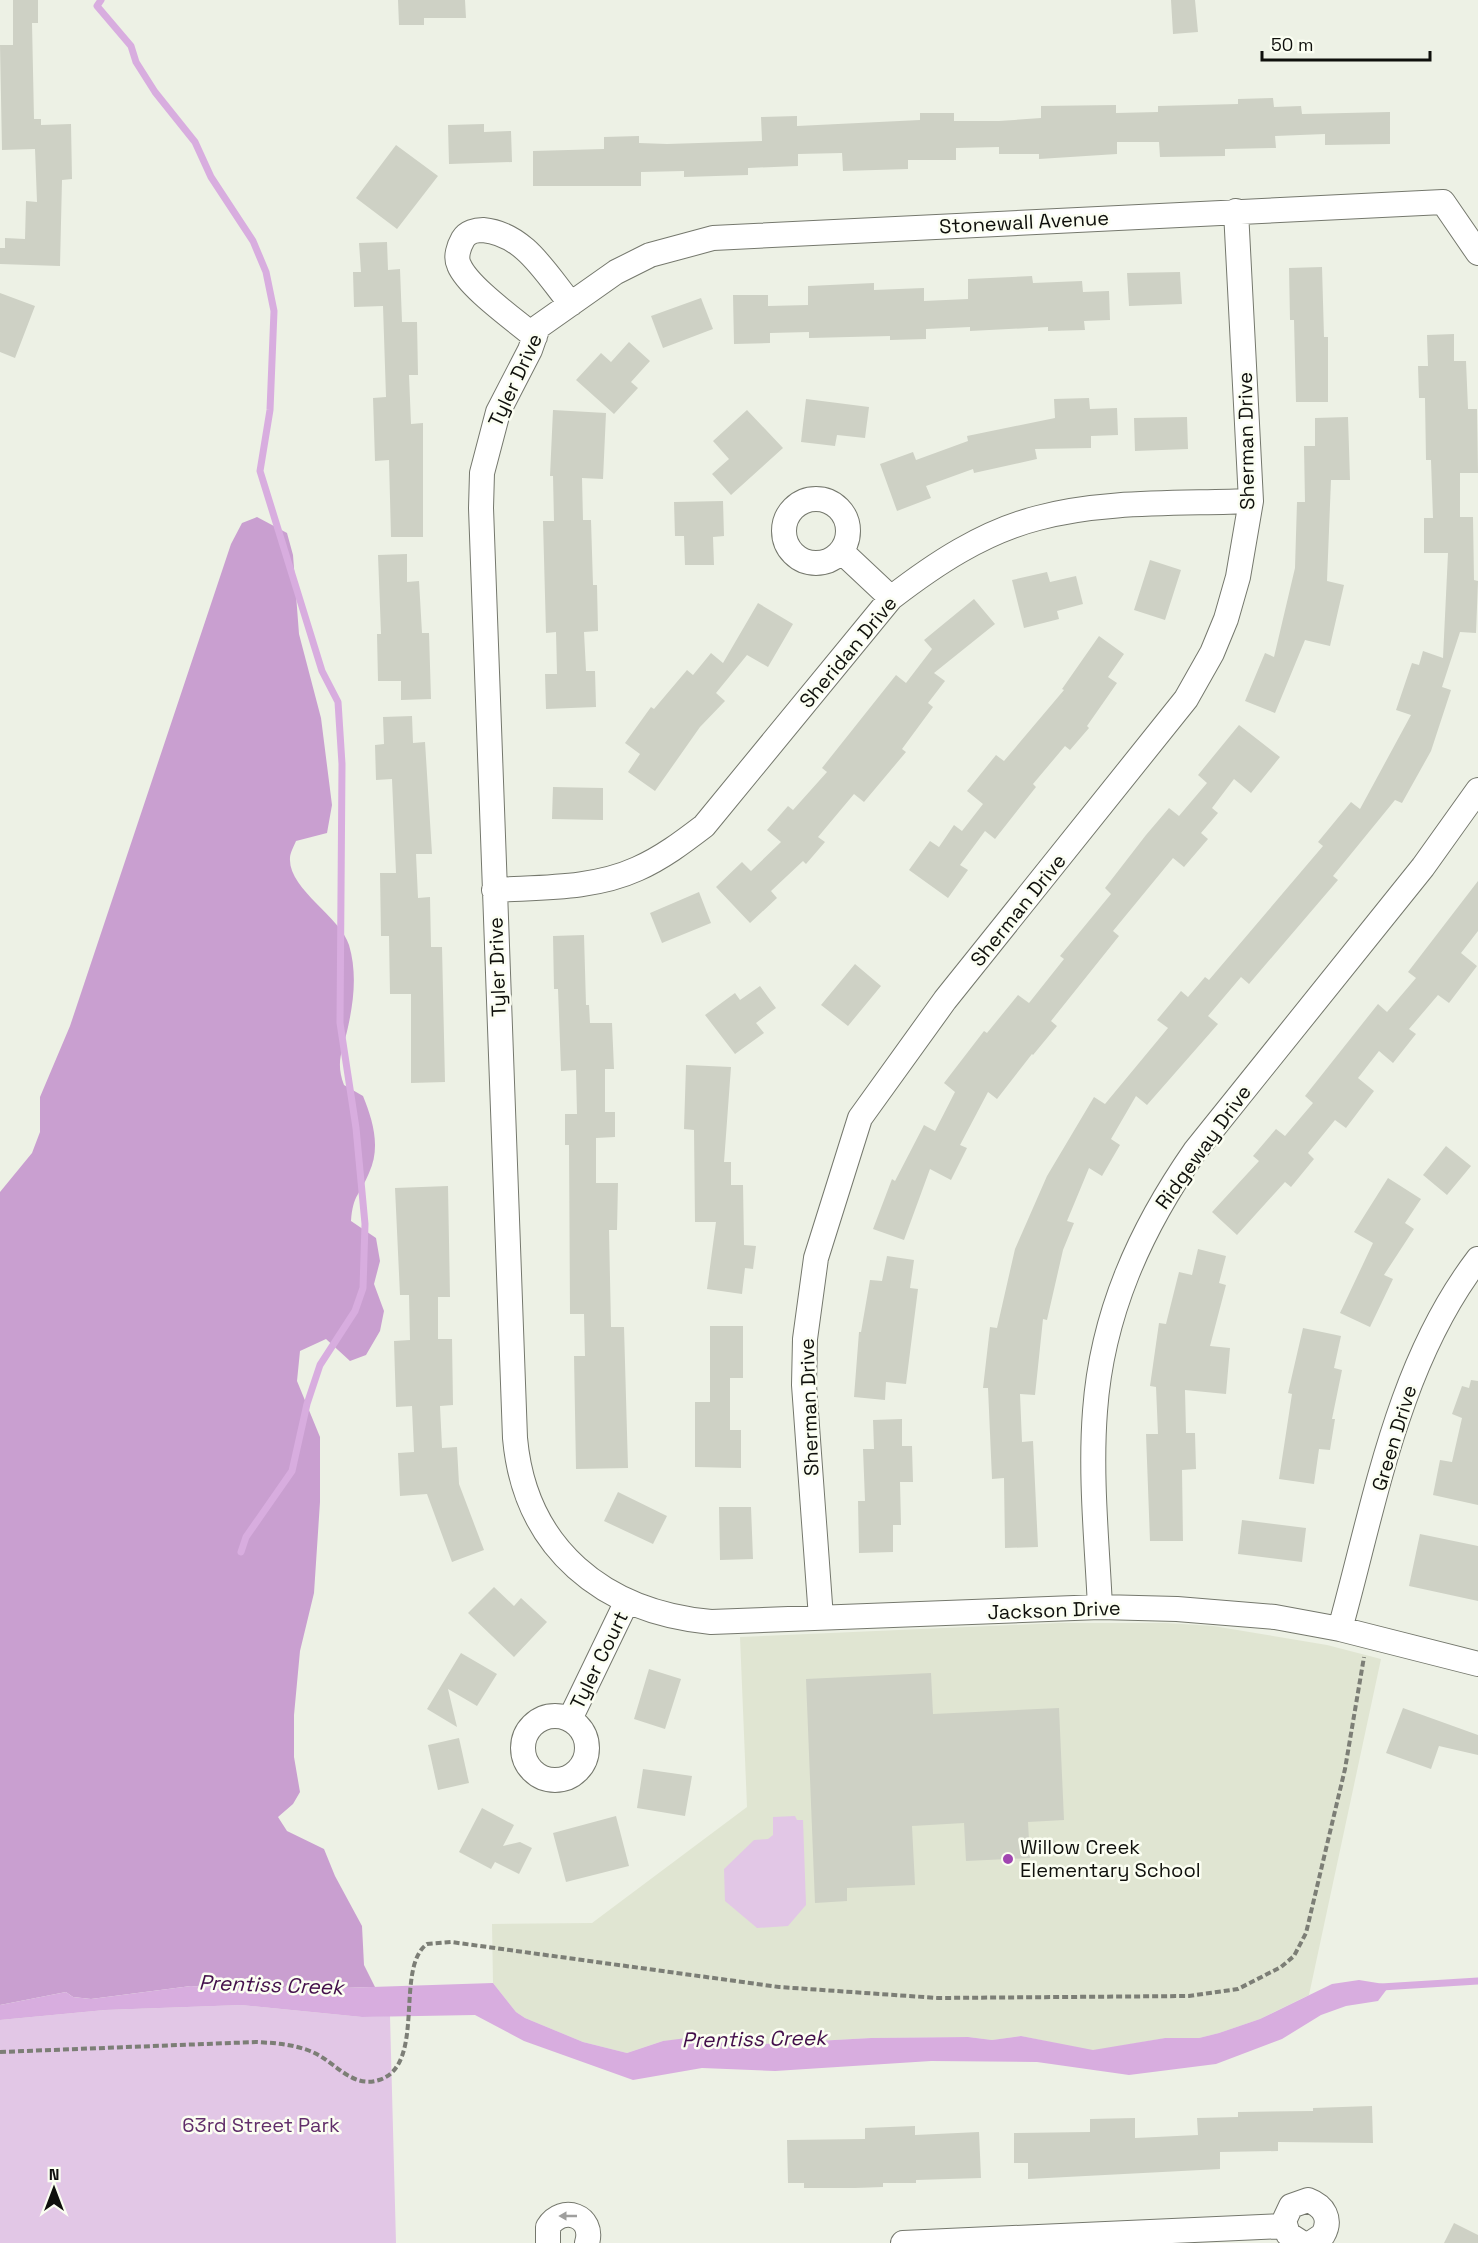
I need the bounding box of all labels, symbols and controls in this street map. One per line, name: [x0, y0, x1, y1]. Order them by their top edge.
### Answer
scale bar: [1262, 24, 1430, 62]
text: 50 m: [1271, 33, 1313, 56]
street label: Stonewall Avenue: [938, 205, 1110, 239]
street label: Tyler Drive: [482, 329, 548, 431]
street label: Sherman Drive: [1232, 372, 1260, 510]
street label: Sheridan Drive: [794, 591, 902, 713]
street label: Sherman Drive: [964, 848, 1072, 972]
street label: Tyler Drive: [482, 917, 512, 1017]
street label: Ridgeway Drive: [1149, 1080, 1257, 1214]
street label: Sherman Drive: [794, 1338, 824, 1476]
street label: Green Drive: [1366, 1382, 1422, 1494]
street label: Jackson Drive: [987, 1595, 1121, 1625]
street label: Tyler Court: [564, 1607, 634, 1713]
place label: Willow Creek Elementary School: [1020, 1834, 1201, 1883]
marker: Willow Creek Elementary School: [1001, 1852, 1015, 1866]
water label: Prentiss Creek: [198, 1968, 346, 2001]
water label: Prentiss Creek: [681, 2024, 829, 2053]
park label: 63rd Street Park: [182, 2112, 340, 2138]
north arrow: [24, 2159, 84, 2219]
text: N: [49, 2164, 59, 2185]
one-way arrow: [558, 2211, 577, 2221]

